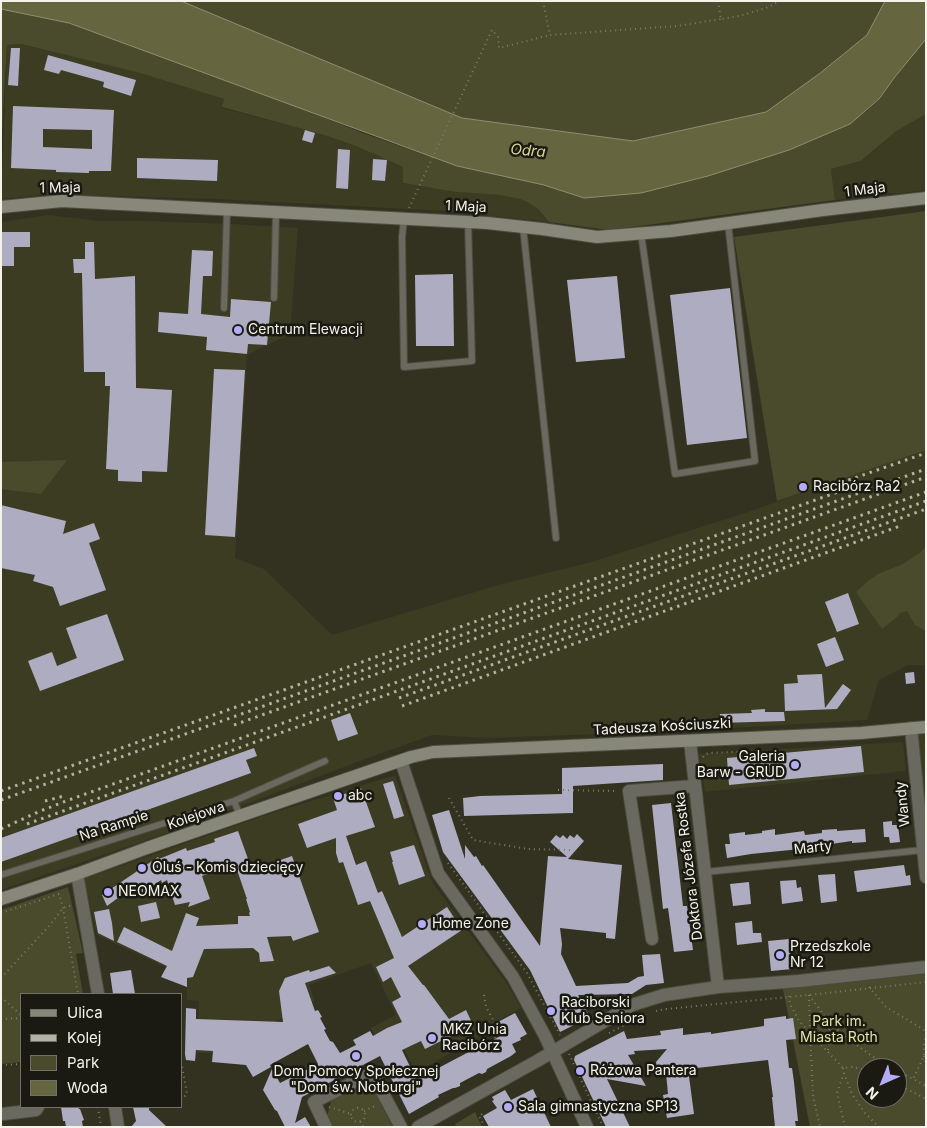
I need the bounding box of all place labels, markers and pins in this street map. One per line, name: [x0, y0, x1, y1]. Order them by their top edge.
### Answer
place label: Centrum Elewacji: [248, 322, 363, 338]
marker: Centrum Elewacji: [232, 324, 244, 336]
place label: Racibórz Ra2: [813, 479, 900, 495]
marker: Racibórz Ra2: [797, 481, 809, 493]
place label: Galeria Barw - GRUD: [697, 749, 785, 782]
marker: Galeria Barw - GRUD: [789, 759, 801, 771]
place label: abc: [348, 788, 372, 804]
marker: abc: [332, 790, 344, 802]
place label: Oluś - Komis dziecięcy: [152, 860, 303, 876]
marker: Oluś - Komis dziecięcy: [136, 862, 148, 874]
place label: NEOMAX: [118, 884, 180, 900]
marker: NEOMAX: [102, 886, 114, 898]
place label: Home Zone: [432, 916, 509, 932]
marker: Home Zone: [416, 918, 428, 930]
place label: Przedszkole Nr 12: [790, 939, 871, 972]
marker: Przedszkole Nr 12: [774, 949, 786, 961]
place label: Raciborski Klub Seniora: [561, 995, 645, 1028]
marker: Raciborski Klub Seniora: [545, 1005, 557, 1017]
place label: MKZ Unia Racibórz: [442, 1022, 507, 1054]
marker: MKZ Unia Racibórz: [426, 1032, 438, 1044]
marker: Dom Pomocy Społecznej "Dom św. Notburgi": [350, 1050, 362, 1062]
place label: Różowa Pantera: [590, 1063, 697, 1079]
place label: Dom Pomocy Społecznej "Dom św. Notburgi": [274, 1064, 438, 1096]
marker: Różowa Pantera: [574, 1065, 586, 1077]
place label: Sala gimnastyczna SP13: [518, 1099, 678, 1115]
marker: Sala gimnastyczna SP13: [502, 1101, 514, 1113]

